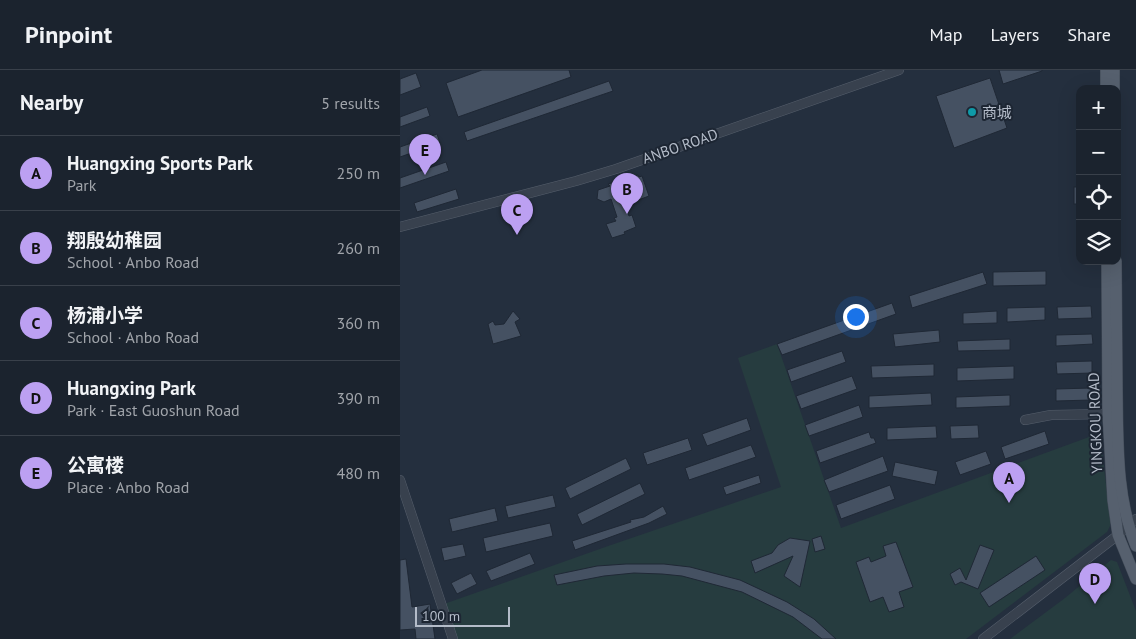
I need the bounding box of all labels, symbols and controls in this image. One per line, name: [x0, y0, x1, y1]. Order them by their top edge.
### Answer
text: Pinpoint: [25, 19, 112, 50]
text: Map: [930, 23, 962, 46]
text: Layers: [990, 23, 1039, 46]
text: Share: [1067, 23, 1111, 46]
map controls: [1076, 85, 1121, 265]
button: +: [1076, 85, 1121, 130]
text: Nearby: [20, 89, 83, 116]
text: 5 results: [321, 93, 380, 113]
place label: 商城: [982, 103, 1012, 122]
marker: 商城: [966, 106, 978, 118]
street label: ANBO ROAD: [640, 124, 720, 168]
button: −: [1076, 130, 1121, 175]
pin: E: [409, 134, 441, 175]
text: Huangxing Sports Park: [67, 151, 253, 175]
text: A: [31, 163, 41, 183]
text: 250 m: [337, 163, 380, 183]
pin: B: [611, 173, 643, 214]
text: Park: [67, 175, 96, 195]
button: locate: [1076, 175, 1121, 220]
pin: C: [501, 194, 533, 235]
button: layers: [1076, 220, 1121, 265]
text: 翔殷幼稚园: [67, 228, 162, 252]
text: B: [31, 238, 41, 258]
text: 260 m: [337, 238, 380, 258]
text: School · Anbo Road: [67, 252, 199, 272]
text: 杨浦小学: [67, 303, 143, 327]
your location: [843, 304, 869, 330]
text: C: [32, 313, 40, 333]
text: 360 m: [337, 313, 380, 333]
text: School · Anbo Road: [67, 327, 199, 347]
street label: YINGKOU ROAD: [1084, 372, 1106, 474]
text: Huangxing Park: [67, 376, 196, 400]
text: D: [31, 388, 41, 408]
text: 390 m: [337, 388, 380, 408]
text: Park · East Guoshun Road: [67, 400, 240, 420]
text: 公寓楼: [67, 453, 124, 477]
pin: A: [993, 462, 1025, 503]
text: E: [32, 463, 40, 483]
text: 480 m: [337, 463, 380, 483]
text: Place · Anbo Road: [67, 477, 189, 497]
pin: D: [1079, 563, 1111, 604]
scale bar: [415, 604, 510, 627]
text: 100 m: [422, 607, 460, 625]

